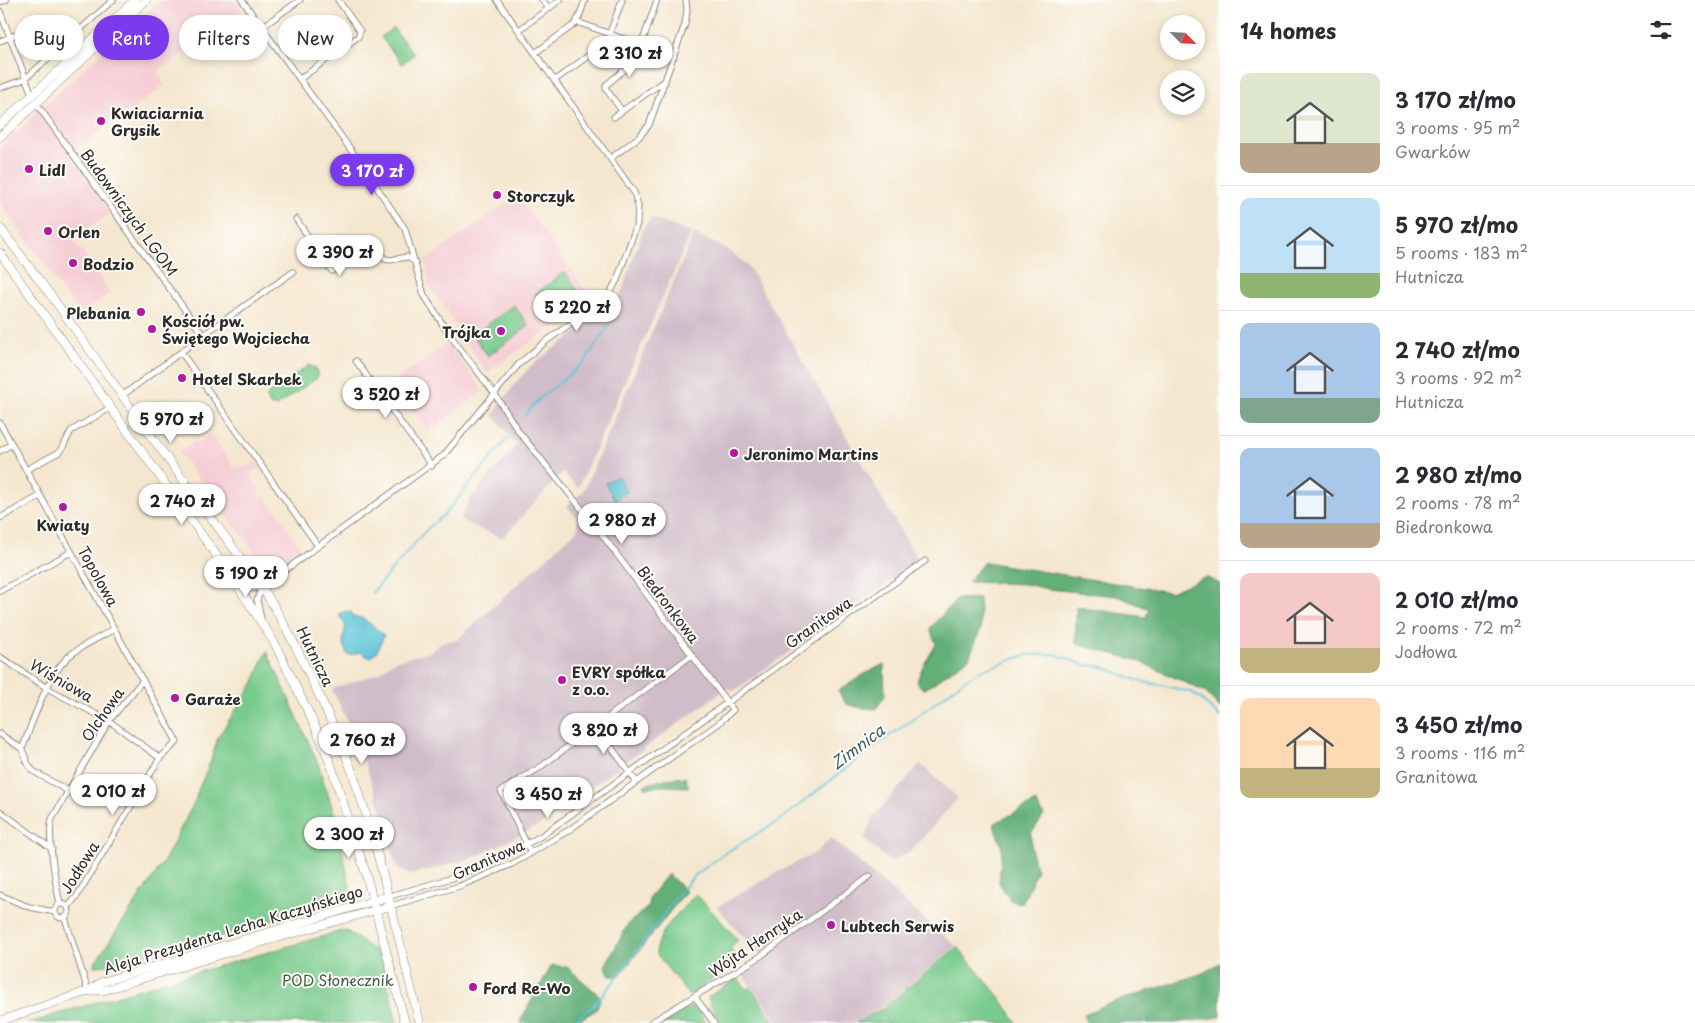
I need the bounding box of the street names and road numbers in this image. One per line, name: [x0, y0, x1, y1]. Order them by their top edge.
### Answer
street label: Budowniczych LGOM: [76, 144, 184, 280]
street label: Topolowa: [73, 542, 125, 611]
street label: Biedronkowa: [632, 560, 706, 648]
street label: Granitowa: [780, 590, 857, 654]
street label: Hutnicza: [292, 622, 341, 691]
street label: Wiśniowa: [26, 653, 98, 708]
street label: Olchowa: [75, 682, 129, 746]
street label: Granitowa: [448, 833, 529, 885]
street label: Jodłowa: [54, 836, 104, 898]
street label: Aleja Prezydenta Lecha Kaczyńskiego: [101, 879, 365, 979]
street label: Wójta Henryka: [704, 902, 807, 982]

